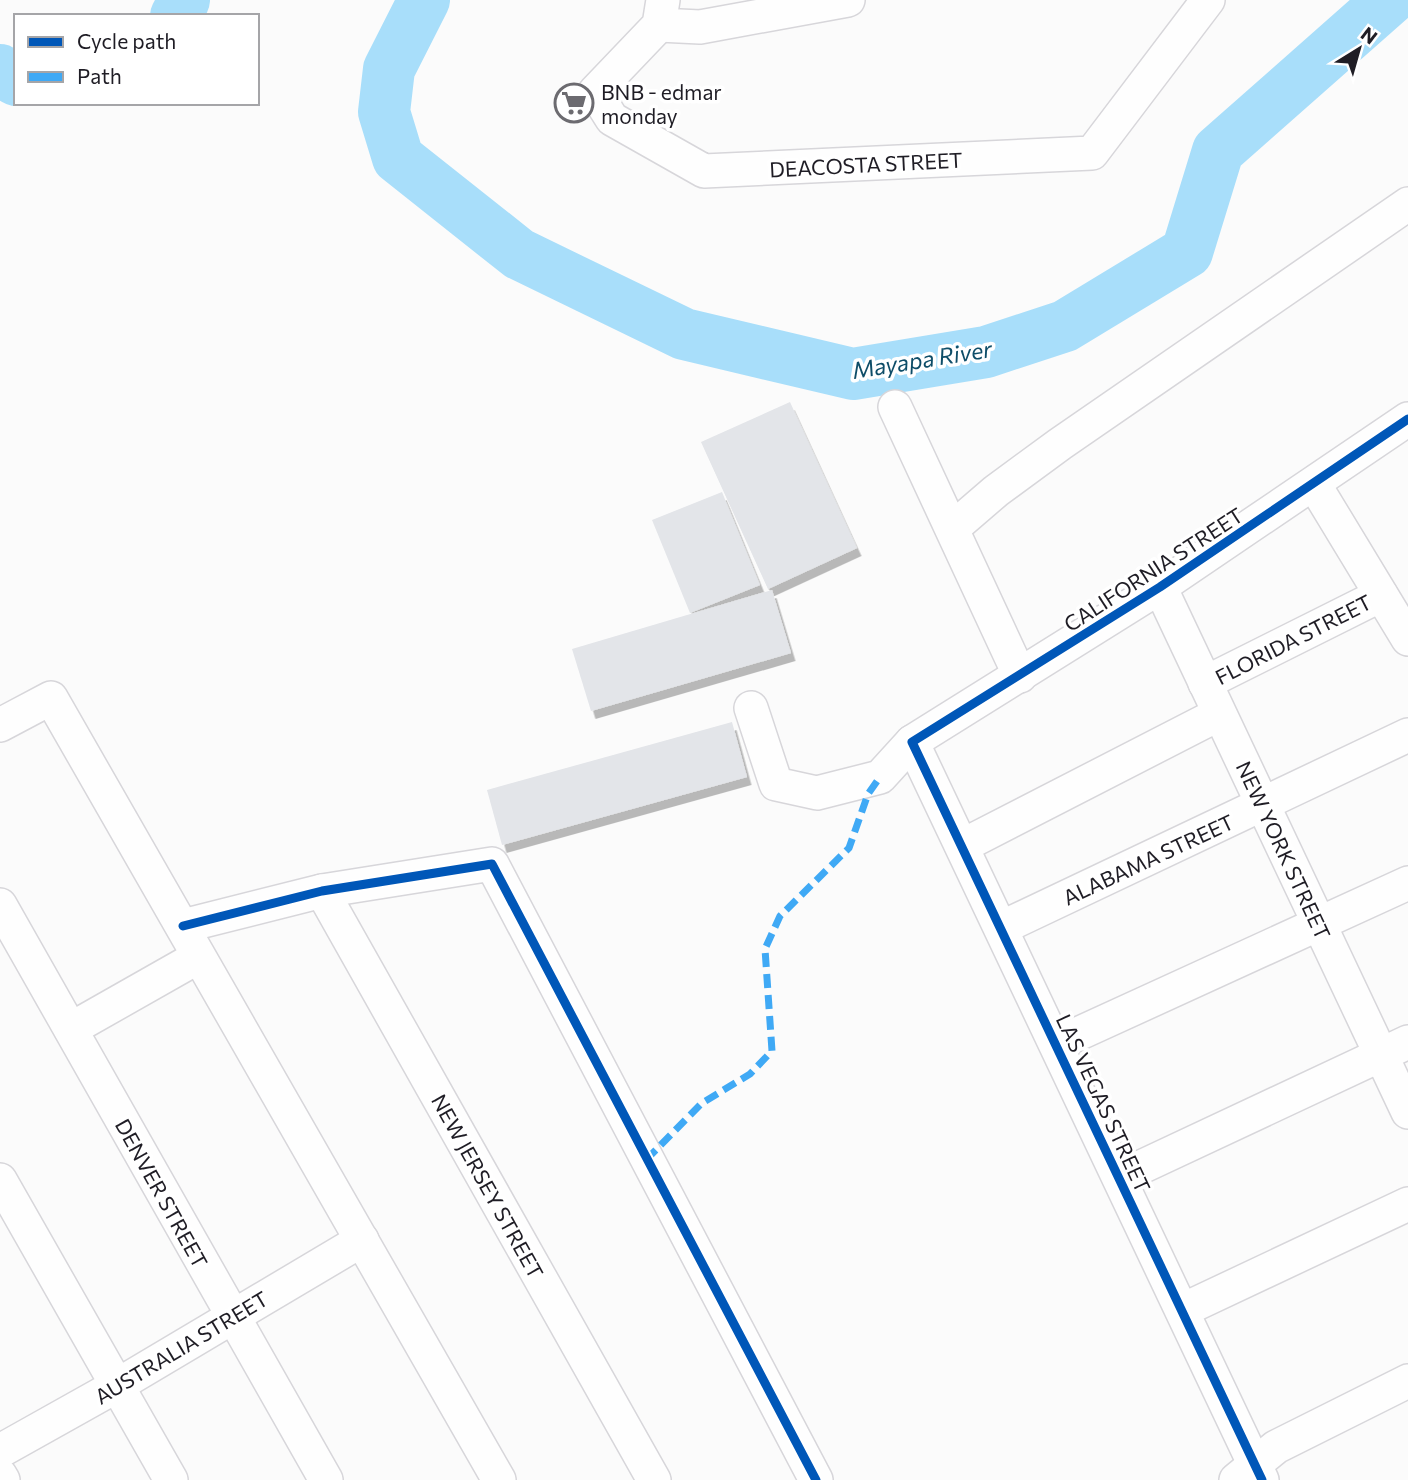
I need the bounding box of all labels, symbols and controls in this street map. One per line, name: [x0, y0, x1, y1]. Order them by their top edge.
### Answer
legend: [14, 14, 259, 105]
north arrow: [1324, 14, 1394, 84]
text: N: [1357, 22, 1382, 49]
text: Cycle path: [77, 28, 176, 53]
text: Path: [77, 63, 122, 88]
place label: BNB - edmar monday: [601, 79, 722, 128]
supermarket icon: BNB - edmar monday: [553, 82, 595, 124]
street label: DEACOSTA STREET: [769, 146, 963, 182]
water label: Mayapa River: [850, 334, 995, 384]
street label: CALIFORNIA STREET: [1059, 502, 1247, 636]
street label: FLORIDA STREET: [1211, 589, 1375, 689]
street label: NEW YORK STREET: [1232, 757, 1336, 943]
street label: ALABAMA STREET: [1059, 808, 1237, 910]
street label: LAS VEGAS STREET: [1052, 1010, 1156, 1196]
street label: NEW JERSEY STREET: [427, 1089, 549, 1283]
street label: DENVER STREET: [111, 1114, 213, 1272]
street label: AUSTRALIA STREET: [90, 1285, 272, 1409]

